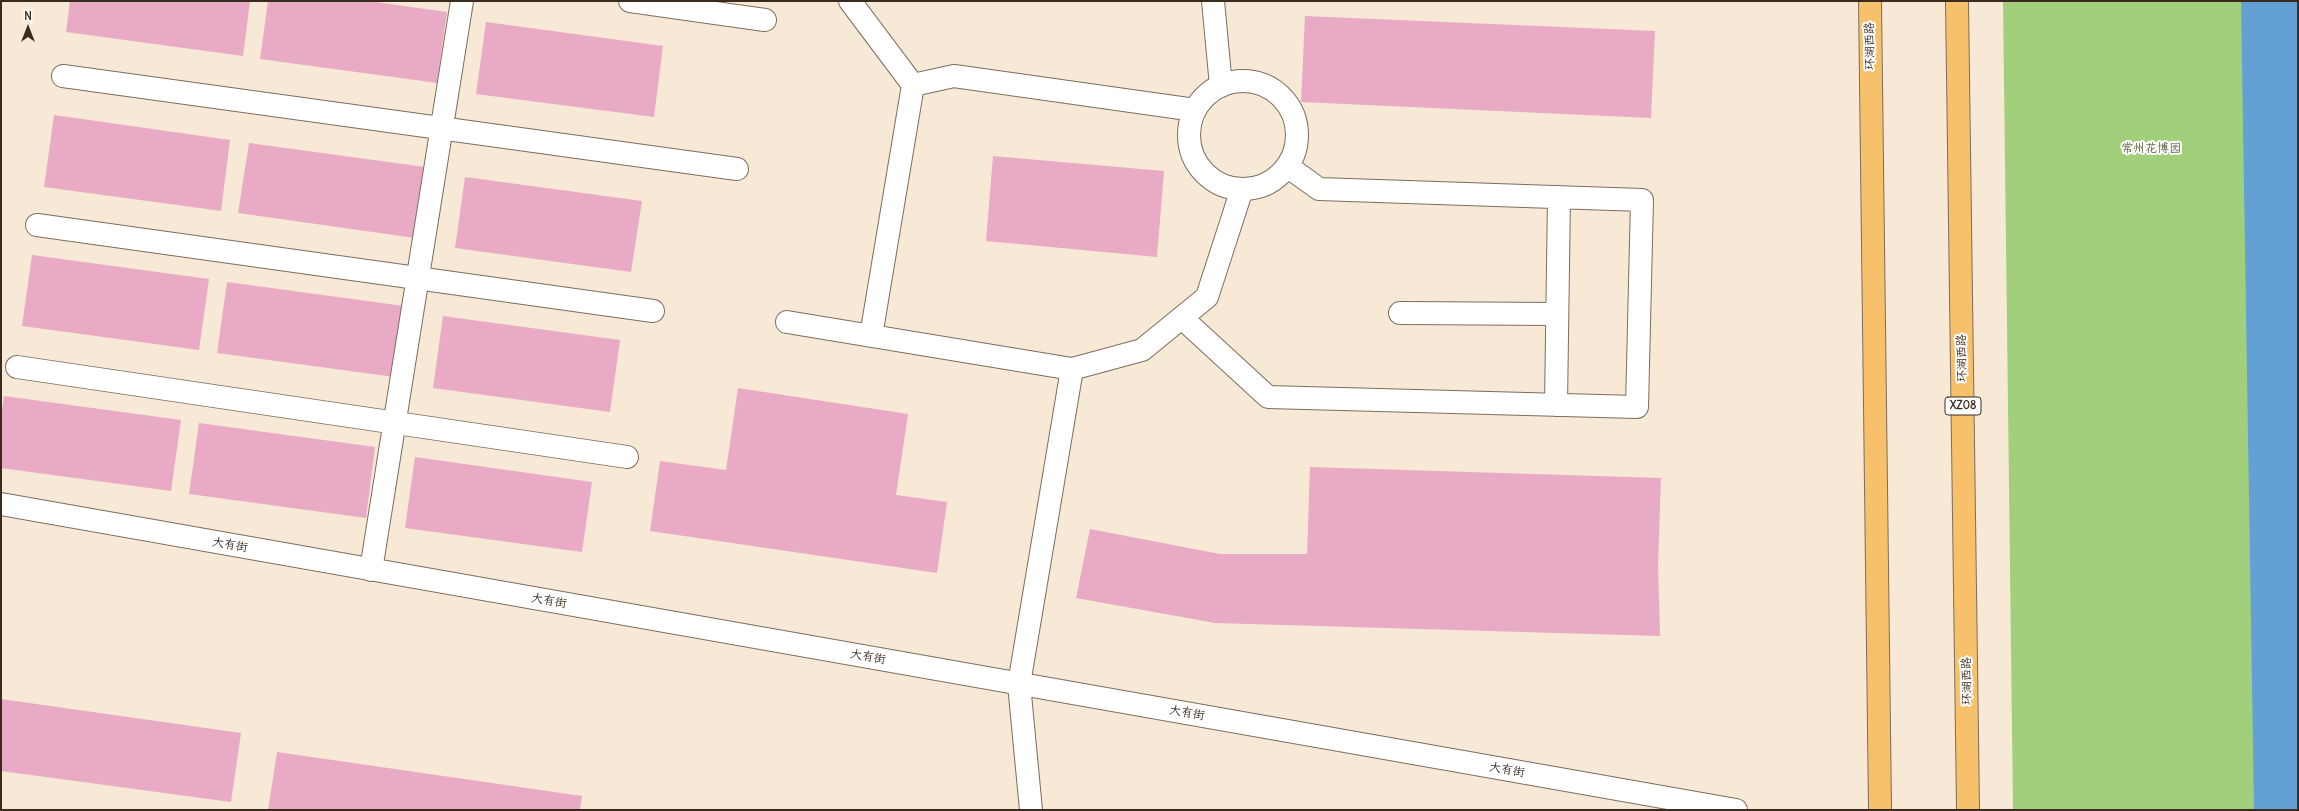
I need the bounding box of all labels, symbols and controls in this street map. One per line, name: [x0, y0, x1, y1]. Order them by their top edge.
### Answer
north arrow: [8, 8, 48, 48]
text: N: [24, 9, 32, 23]
street label: 环湖西路: [1862, 22, 1878, 70]
park label: 常州花博园: [2121, 142, 2181, 156]
street label: 环湖西路: [1954, 334, 1970, 382]
road number: XZ08: [1945, 397, 1981, 415]
street label: 大有街: [211, 535, 249, 555]
street label: 大有街: [530, 591, 568, 611]
street label: 大有街: [849, 647, 887, 667]
street label: 环湖西路: [1959, 657, 1975, 705]
street label: 大有街: [1168, 703, 1206, 723]
street label: 大有街: [1488, 760, 1526, 780]

